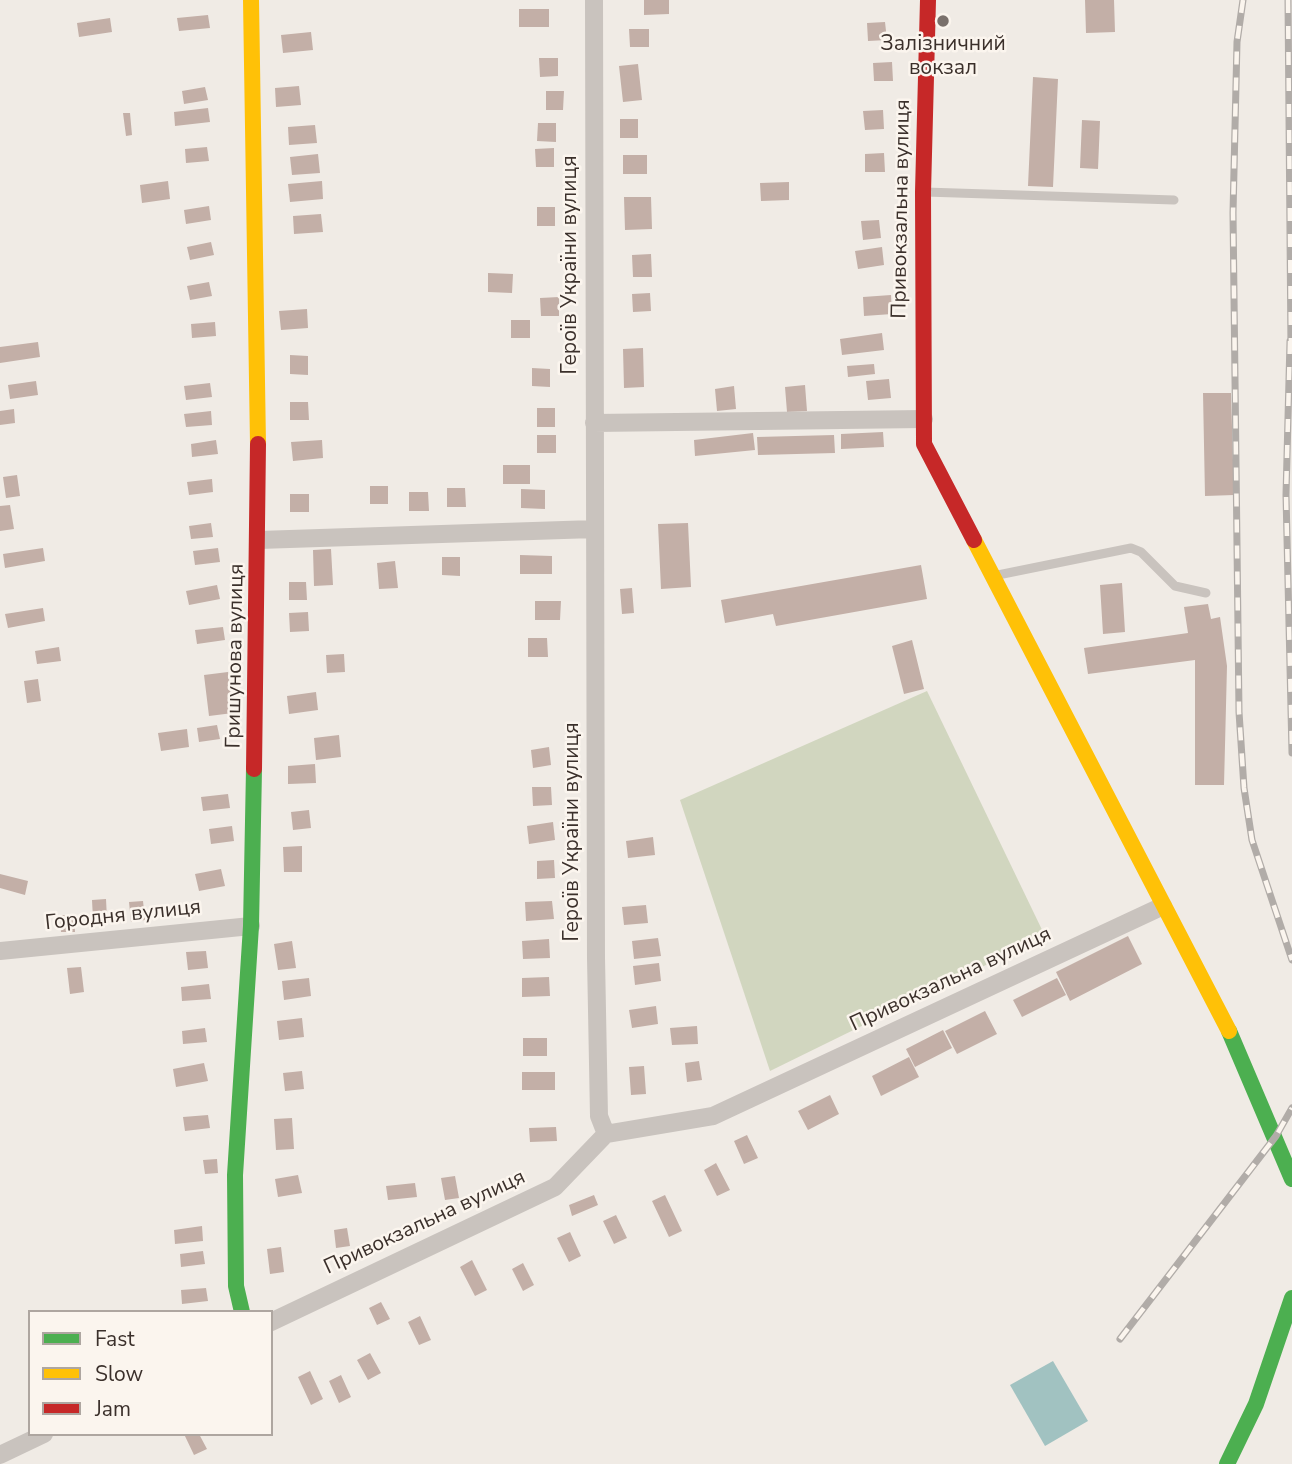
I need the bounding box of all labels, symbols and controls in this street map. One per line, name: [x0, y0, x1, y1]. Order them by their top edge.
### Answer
marker: Залізничний вокзал: [935, 13, 951, 29]
place label: Залізничний вокзал: [880, 32, 1006, 82]
street label: Привокзальна вулиця: [887, 99, 917, 319]
street label: Героїв України вулиця: [558, 156, 584, 374]
street label: Гришунова вулиця: [222, 563, 250, 749]
street label: Героїв України вулиця: [560, 723, 586, 941]
street label: Городня вулиця: [44, 895, 202, 937]
street label: Привокзальна вулиця: [846, 922, 1056, 1038]
street label: Привокзальна вулиця: [320, 1165, 530, 1281]
legend: [28, 1310, 273, 1436]
text: Fast: [95, 1325, 135, 1353]
text: Slow: [95, 1360, 143, 1388]
text: Jam: [95, 1395, 131, 1423]

